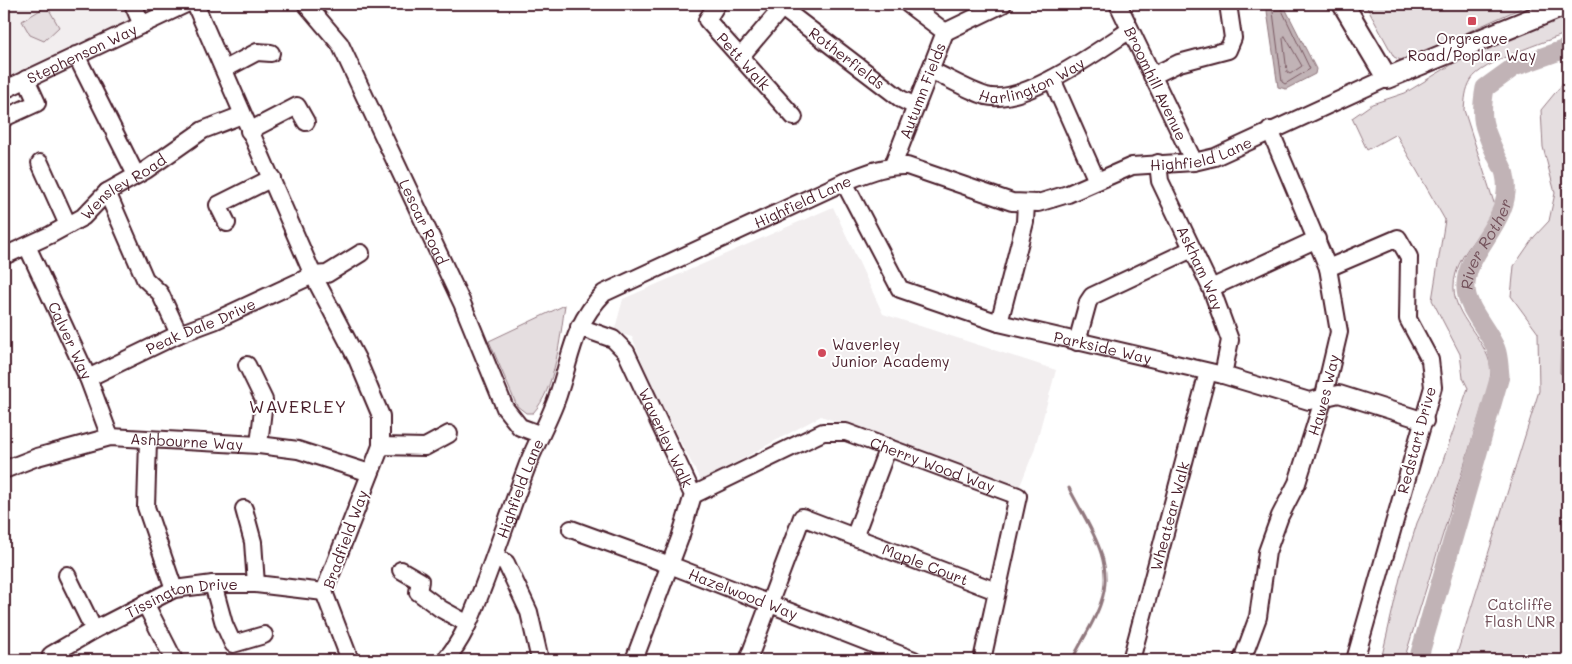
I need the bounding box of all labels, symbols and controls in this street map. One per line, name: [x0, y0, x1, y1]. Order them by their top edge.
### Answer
marker: Orgreave Road/Poplar Way: [1466, 15, 1478, 27]
street label: Stephenson Way: [24, 19, 140, 88]
street label: Rotherfields: [805, 22, 889, 93]
street label: Broomhill Avenue: [1120, 23, 1192, 144]
street label: Pett Walk: [713, 28, 775, 94]
place label: Orgreave Road/Poplar Way: [1408, 28, 1536, 65]
street label: Autumn Fields: [894, 40, 950, 141]
street label: Harlington Way: [976, 52, 1088, 107]
street label: Highfield Lane: [1149, 131, 1255, 175]
street label: Wensley Road: [76, 149, 170, 224]
street label: Highfield Lane: [751, 170, 854, 232]
street label: Lescar Road: [395, 176, 452, 268]
water label: River Rother: [1455, 196, 1515, 291]
street label: Askham Way: [1173, 222, 1228, 313]
street label: Peak Dale Drive: [142, 293, 259, 359]
street label: Calver Way: [44, 298, 97, 383]
street label: Parkside Way: [1052, 326, 1154, 368]
place label: Waverley Junior Academy: [832, 334, 950, 371]
marker: Waverley Junior Academy: [816, 347, 828, 359]
street label: Hawes Way: [1303, 352, 1343, 438]
street label: Redstart Drive: [1392, 384, 1440, 496]
street label: Waverley Walk: [634, 385, 698, 490]
district label: WAVERLEY: [249, 394, 347, 418]
street label: Ashbourne Way: [130, 428, 244, 454]
street label: Cherry Wood Way: [867, 432, 998, 497]
street label: Highfield Lane: [492, 435, 548, 541]
street label: Wheatear Walk: [1145, 459, 1194, 573]
street label: Bradfield Way: [318, 487, 372, 591]
street label: Maple Court: [880, 539, 971, 590]
street label: Hazelwood Way: [686, 563, 801, 624]
street label: Tissington Drive: [122, 574, 238, 622]
park label: Catcliffe Flash LNR: [1485, 594, 1555, 631]

